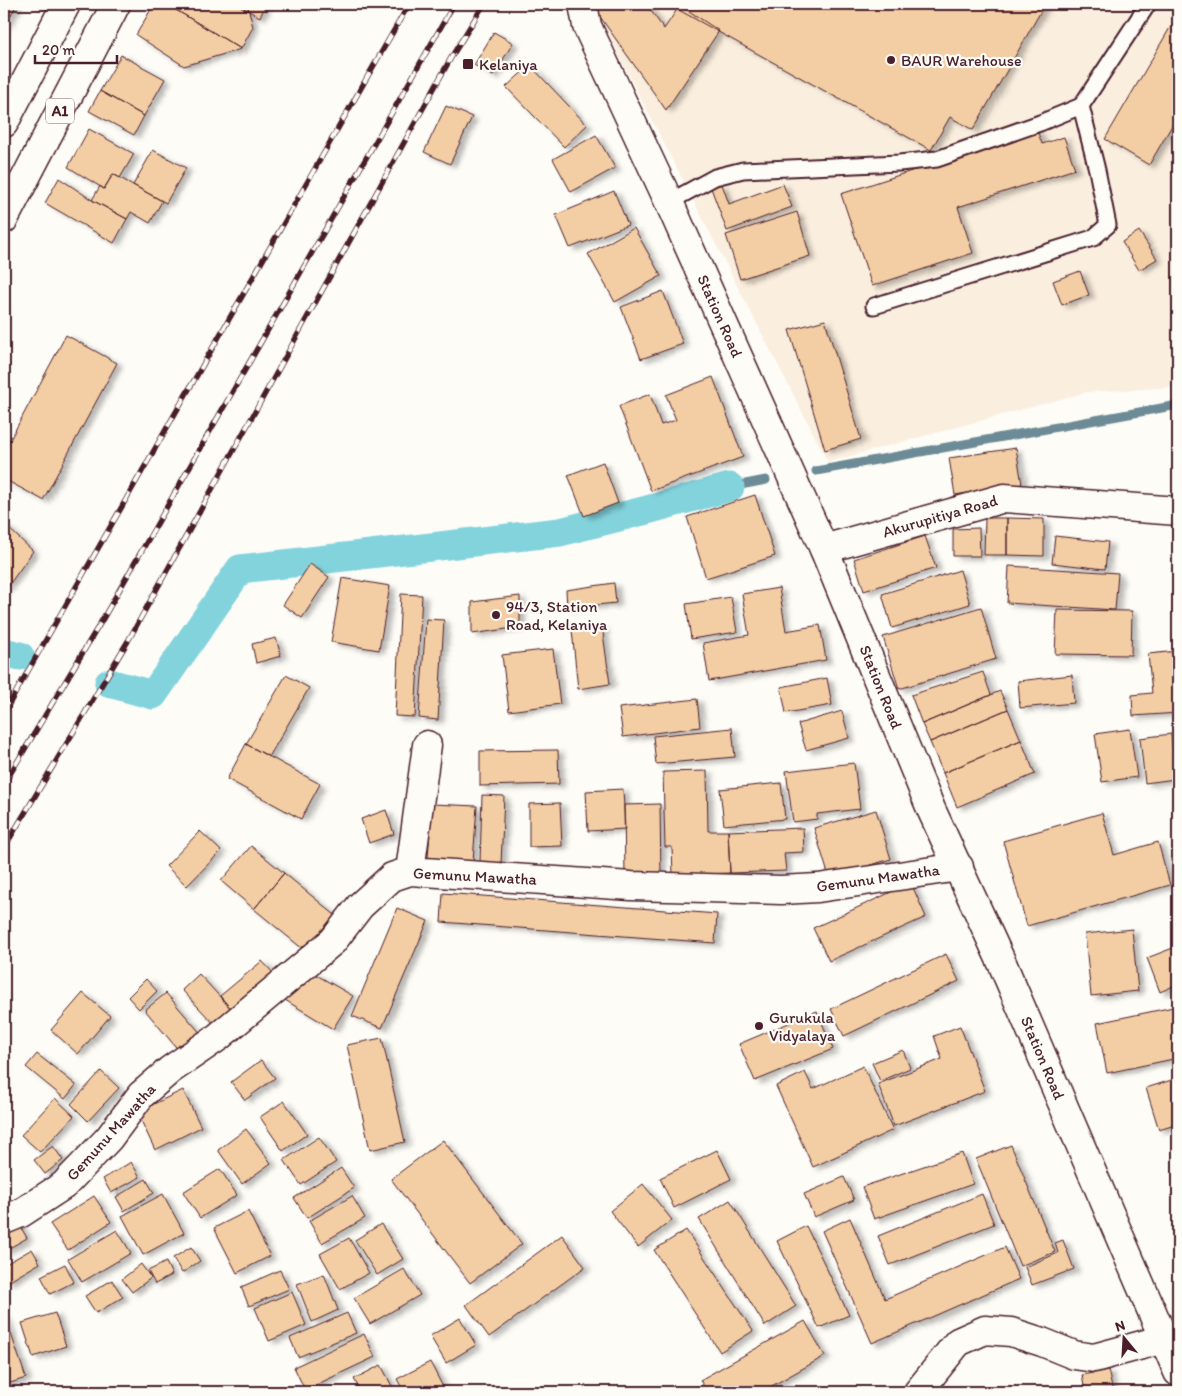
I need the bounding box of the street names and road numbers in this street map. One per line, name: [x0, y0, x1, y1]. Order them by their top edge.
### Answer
road number: A1: [46, 98, 74, 124]
street label: Station Road: [693, 272, 747, 361]
street label: Akurupitiya Road: [880, 490, 1000, 541]
street label: Station Road: [856, 642, 906, 732]
street label: Gemunu Mawatha: [815, 860, 941, 896]
street label: Gemunu Mawatha: [413, 863, 538, 889]
street label: Station Road: [1017, 1013, 1069, 1103]
street label: Gemunu Mawatha: [62, 1079, 160, 1184]

